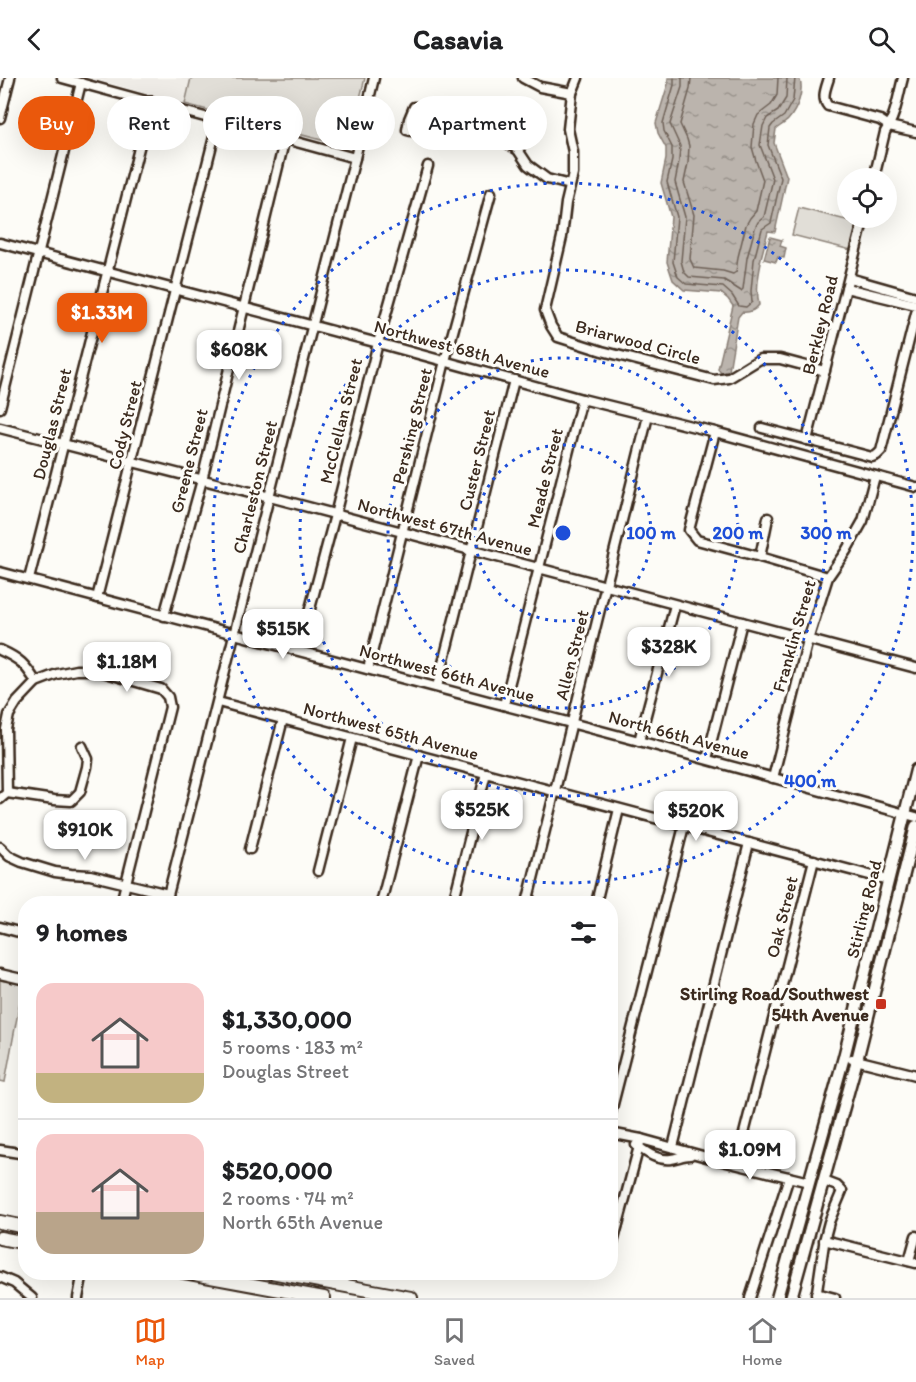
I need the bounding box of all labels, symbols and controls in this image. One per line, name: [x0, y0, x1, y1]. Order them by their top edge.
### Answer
icon: back: [18, 23, 51, 56]
text: Casavia: [413, 23, 503, 56]
icon: search: [865, 23, 898, 56]
chip: Buy: [18, 96, 95, 150]
chip: Rent: [107, 96, 191, 150]
chip: Filters: [203, 96, 303, 150]
chip: New: [315, 96, 395, 150]
chip: Apartment: [407, 96, 547, 150]
map controls: [837, 168, 897, 228]
button: locate: [837, 168, 897, 228]
street label: Berkley Road: [797, 273, 843, 377]
pin: $1.33M: [53, 293, 151, 344]
text: $1.33M: [71, 300, 133, 324]
street label: Northwest 68th Avenue: [372, 315, 552, 383]
street label: Briarwood Circle: [573, 315, 703, 369]
pin: $608K: [197, 330, 281, 381]
text: $608K: [211, 337, 267, 361]
street label: McClellan Street: [315, 356, 367, 486]
street label: Pershing Street: [387, 365, 437, 486]
street label: Douglas Street: [27, 366, 77, 482]
street label: Cody Street: [103, 378, 147, 472]
street label: Greene Street: [165, 406, 213, 516]
street label: Custer Street: [454, 407, 500, 513]
street label: Charleston Street: [228, 418, 282, 556]
street label: Meade Street: [522, 426, 568, 530]
street label: Northwest 67th Avenue: [355, 493, 535, 561]
text: 100 m: [626, 522, 677, 544]
text: 200 m: [713, 522, 764, 544]
text: 300 m: [800, 522, 852, 544]
centre of rings: [553, 523, 573, 543]
street label: Franklin Street: [767, 577, 821, 695]
street label: Allen Street: [550, 607, 594, 702]
pin: $515K: [241, 609, 325, 660]
text: $515K: [256, 616, 310, 640]
pin: $328K: [627, 627, 711, 678]
text: $328K: [641, 634, 697, 658]
street label: Northwest 66th Avenue: [357, 639, 537, 707]
pin: $1.18M: [78, 642, 176, 693]
text: $1.18M: [97, 649, 157, 673]
street label: Northwest 65th Avenue: [301, 697, 481, 765]
street label: North 66th Avenue: [606, 706, 752, 764]
text: 400 m: [784, 770, 837, 792]
pin: $525K: [440, 790, 524, 841]
pin: $520K: [654, 791, 738, 842]
text: $525K: [455, 797, 509, 821]
text: $520K: [668, 798, 724, 822]
pin: $910K: [43, 810, 127, 861]
text: $910K: [58, 817, 112, 841]
street label: Stirling Road: [841, 857, 887, 960]
street label: Oak Street: [761, 874, 803, 960]
text: 9 homes: [36, 916, 128, 948]
icon: filters: [567, 916, 600, 949]
place label: Stirling Road/Southwest 54th Avenue: [680, 983, 869, 1026]
marker: Stirling Road/Southwest 54th Avenue: [874, 997, 888, 1011]
text: $1,330,000: [222, 1003, 352, 1035]
icon: home: [84, 1007, 156, 1079]
text: 5 rooms · 183 m²: [222, 1035, 363, 1059]
text: Douglas Street: [222, 1059, 349, 1083]
pin: $1.09M: [701, 1130, 799, 1181]
text: $1.09M: [719, 1137, 781, 1161]
text: $520,000: [222, 1154, 333, 1186]
icon: home: [84, 1158, 156, 1230]
text: 2 rooms · 74 m²: [222, 1186, 354, 1210]
text: North 65th Avenue: [222, 1210, 383, 1234]
tab: Map: [134, 1314, 167, 1369]
tab: Saved: [434, 1314, 475, 1369]
tab: Home: [742, 1314, 782, 1369]

